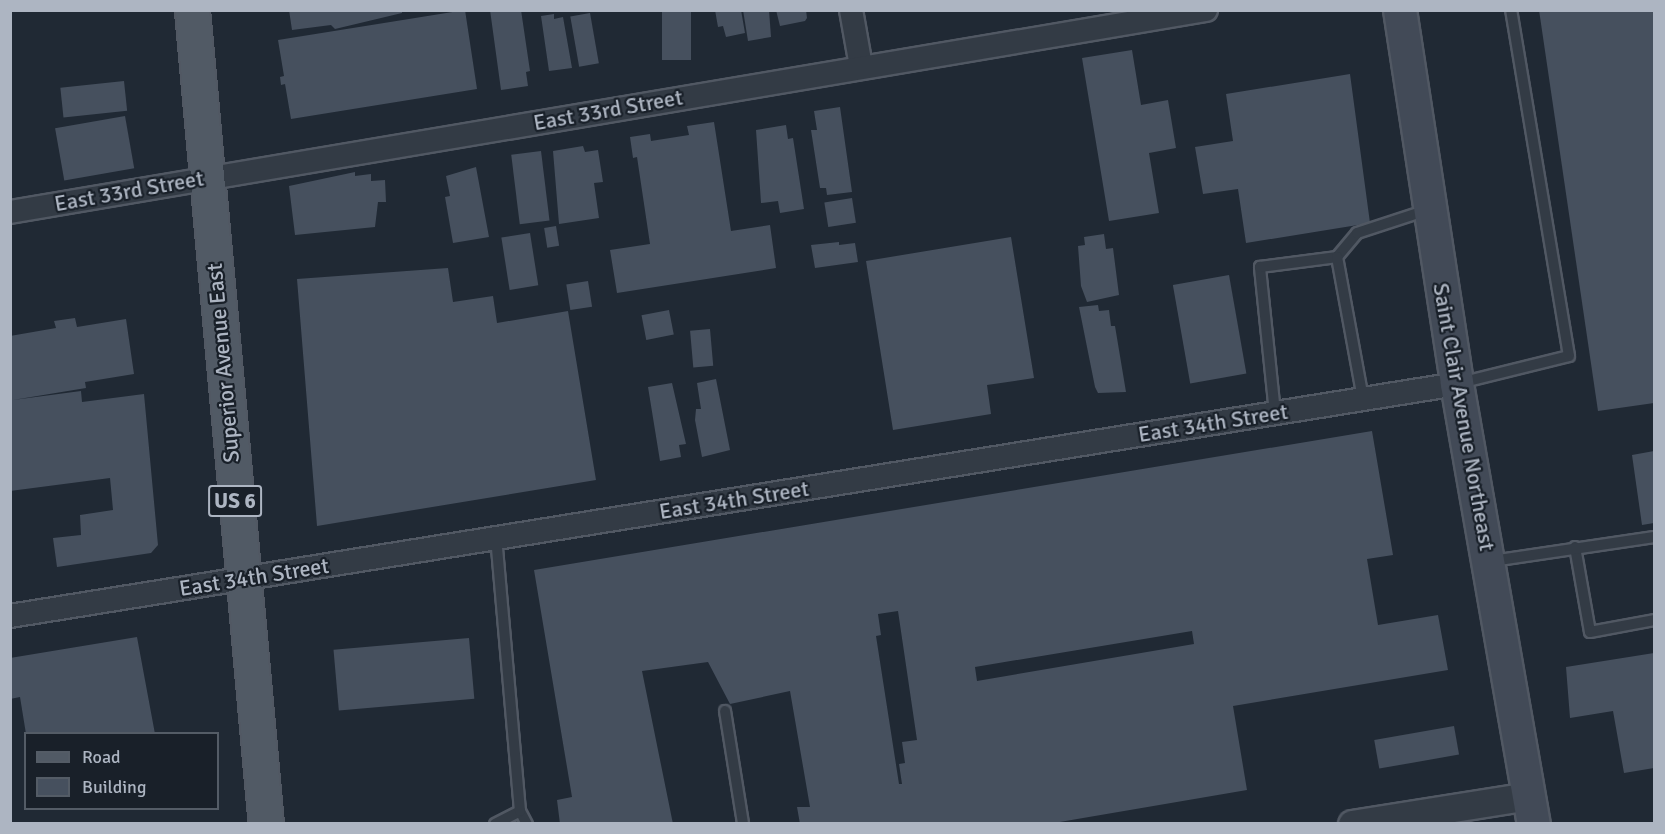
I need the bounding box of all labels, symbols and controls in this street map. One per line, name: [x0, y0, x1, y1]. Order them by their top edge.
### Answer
street label: East 33rd Street: [531, 84, 685, 136]
street label: East 33rd Street: [52, 165, 206, 217]
street label: Superior Avenue East: [201, 262, 245, 464]
street label: Saint Clair Avenue Northeast: [1427, 281, 1501, 553]
street label: East 34th Street: [1136, 398, 1290, 448]
street label: East 34th Street: [657, 475, 811, 525]
road number: US 6: [208, 483, 262, 519]
street label: East 34th Street: [177, 552, 331, 602]
legend: [24, 732, 219, 810]
text: Road: [82, 746, 121, 768]
text: Building: [82, 776, 146, 798]

